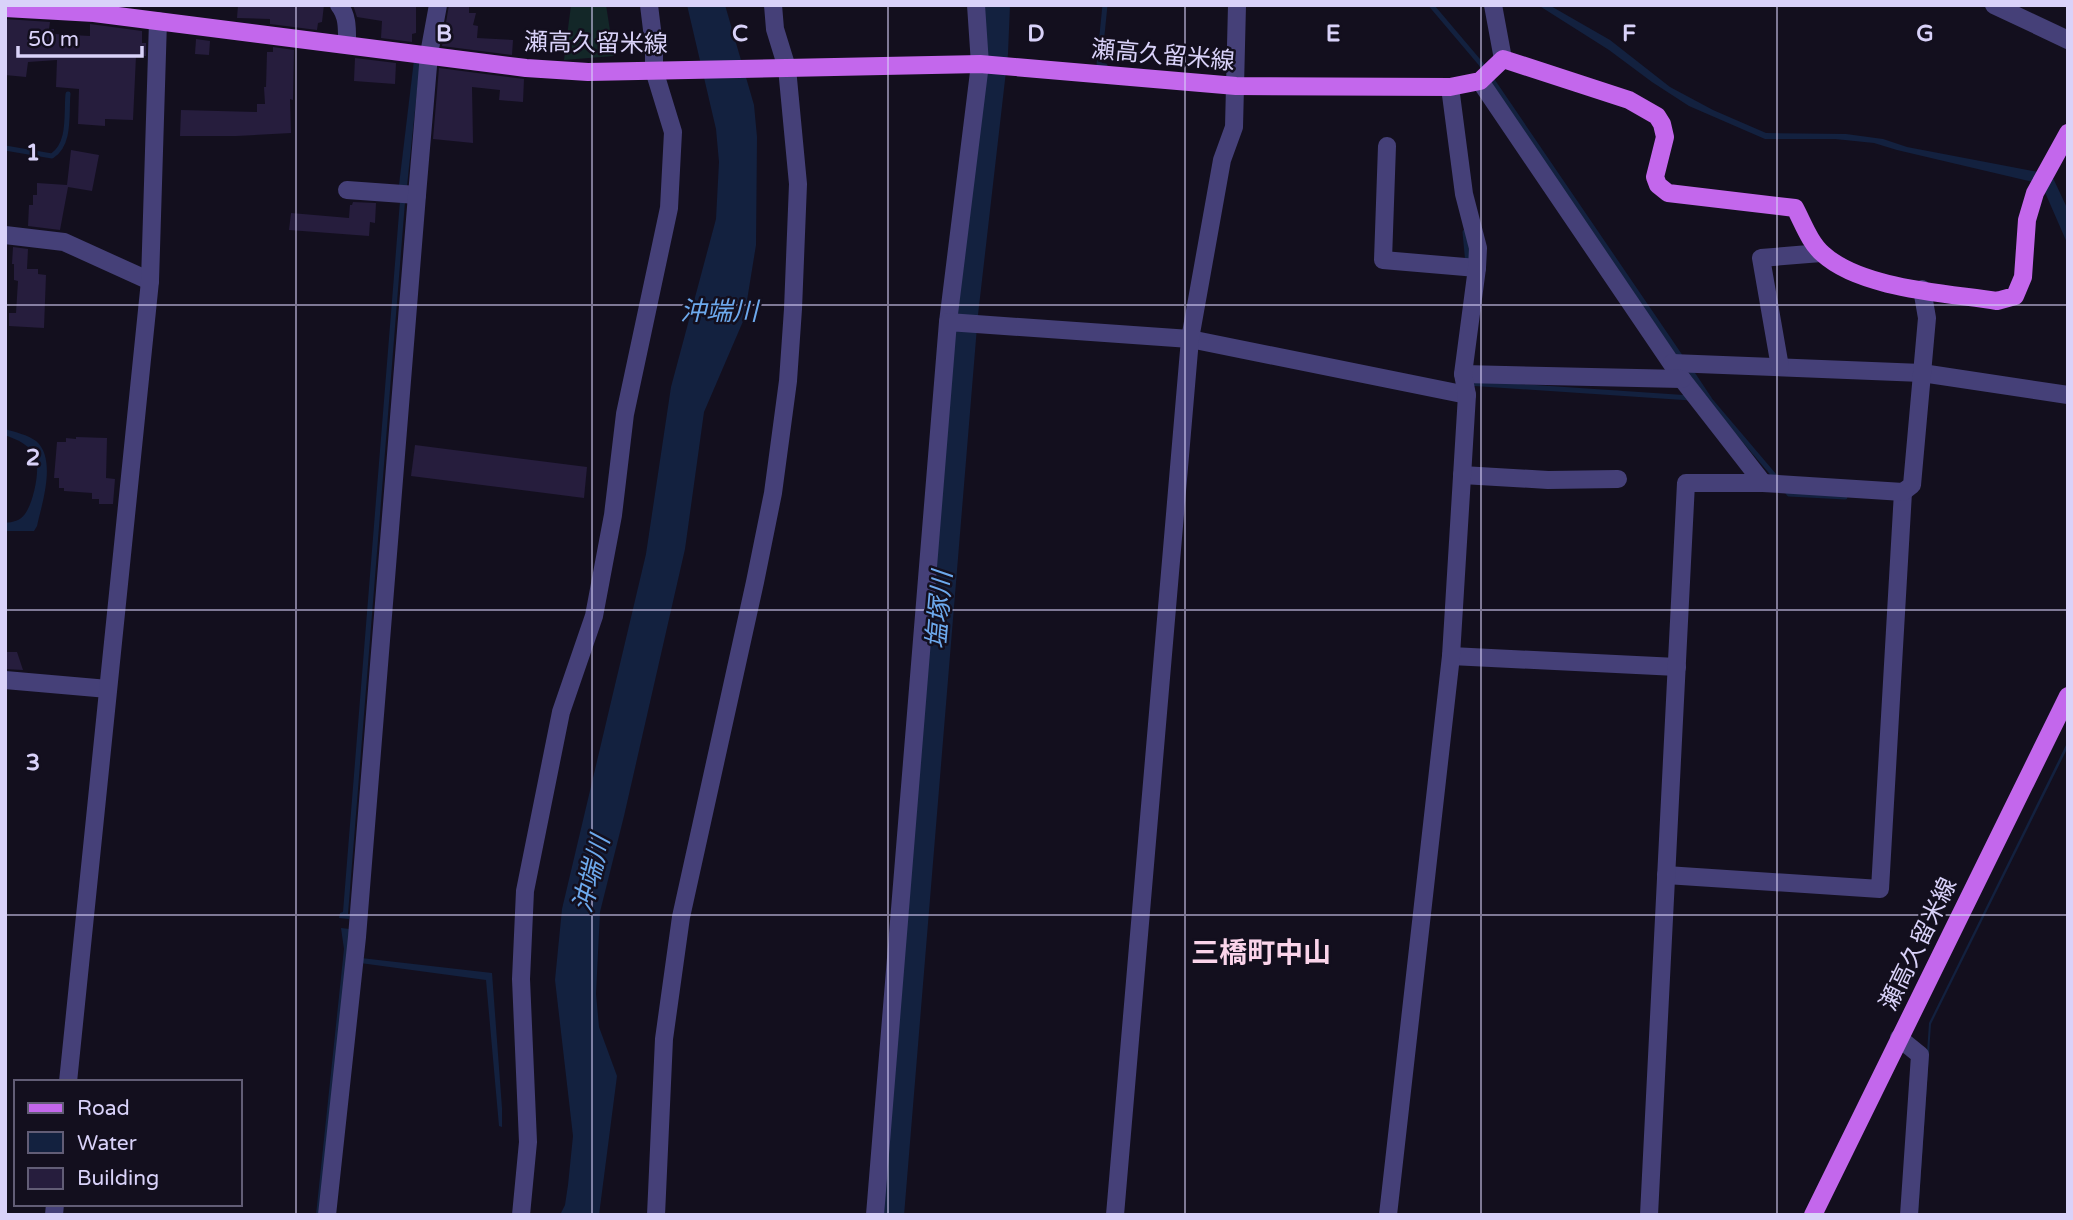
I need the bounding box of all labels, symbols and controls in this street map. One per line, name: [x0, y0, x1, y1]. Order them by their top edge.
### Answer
scale bar: [18, 14, 142, 58]
text: B: [436, 20, 452, 48]
text: C: [732, 20, 748, 48]
text: D: [1027, 20, 1045, 48]
text: E: [1326, 20, 1340, 48]
text: F: [1622, 20, 1636, 48]
text: G: [1916, 20, 1934, 48]
text: 50 m: [28, 27, 79, 52]
street label: 瀬高久留米線: [524, 28, 668, 59]
street label: 瀬高久留米線: [1090, 35, 1236, 76]
text: 1: [26, 139, 40, 167]
water label: 沖端川: [680, 296, 761, 327]
text: 2: [26, 444, 40, 472]
water label: 塩塚川: [921, 567, 959, 650]
text: 3: [26, 749, 40, 777]
water label: 沖端川: [567, 830, 617, 916]
street label: 瀬高久留米線: [1874, 873, 1963, 1015]
district label: 三橋町中山: [1191, 936, 1331, 970]
legend: [14, 1080, 242, 1206]
text: Road: [77, 1096, 130, 1121]
text: Water: [77, 1131, 137, 1156]
text: Building: [77, 1166, 159, 1191]

